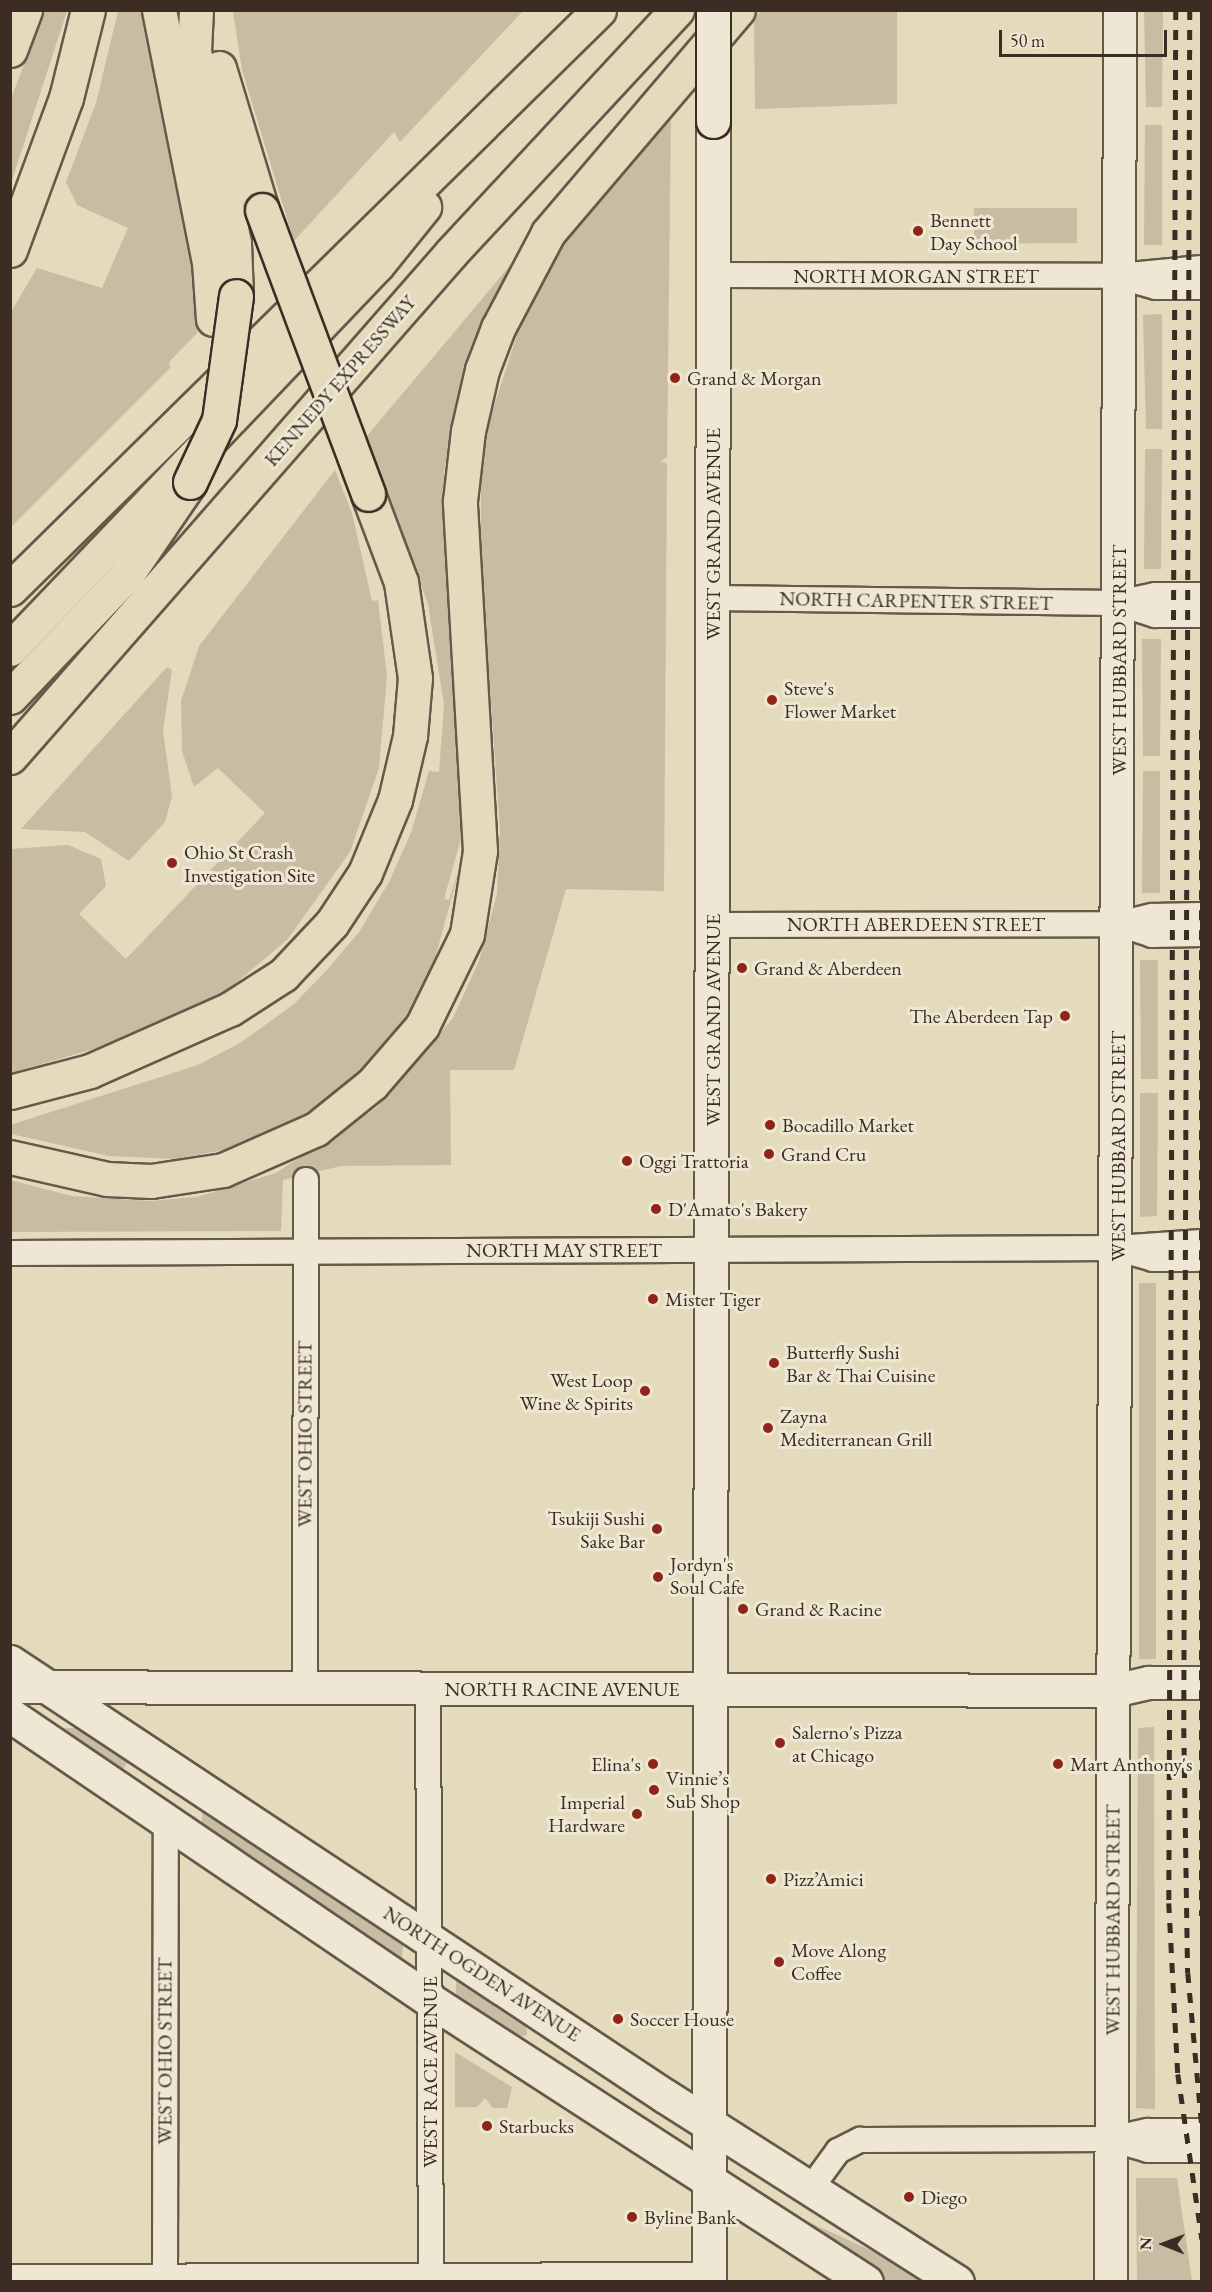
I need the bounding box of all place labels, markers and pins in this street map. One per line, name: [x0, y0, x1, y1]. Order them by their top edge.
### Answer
place label: Bennett Day School: [930, 208, 1018, 255]
marker: Bennett Day School: [911, 224, 925, 238]
place label: Grand & Morgan: [687, 366, 821, 390]
marker: Grand & Morgan: [668, 371, 682, 385]
place label: Steve's Flower Market: [784, 676, 896, 723]
marker: Steve's Flower Market: [765, 693, 779, 707]
place label: Ohio St Crash Investigation Site: [184, 840, 315, 887]
marker: Ohio St Crash Investigation Site: [165, 856, 179, 870]
place label: Grand & Aberdeen: [754, 956, 902, 980]
marker: Grand & Aberdeen: [735, 961, 749, 975]
place label: The Aberdeen Tap: [909, 1004, 1053, 1028]
marker: The Aberdeen Tap: [1058, 1009, 1072, 1023]
place label: Bocadillo Market: [782, 1113, 914, 1137]
marker: Bocadillo Market: [763, 1118, 777, 1132]
place label: Grand Cru: [781, 1142, 866, 1166]
marker: Grand Cru: [762, 1147, 776, 1161]
place label: Oggi Trattoria: [639, 1149, 749, 1173]
marker: Oggi Trattoria: [620, 1154, 634, 1168]
place label: D'Amato's Bakery: [668, 1197, 807, 1221]
marker: D'Amato's Bakery: [649, 1202, 663, 1216]
place label: Mister Tiger: [665, 1287, 761, 1311]
marker: Mister Tiger: [646, 1292, 660, 1306]
place label: Butterfly Sushi Bar & Thai Cuisine: [786, 1340, 935, 1387]
marker: Butterfly Sushi Bar & Thai Cuisine: [767, 1356, 781, 1370]
place label: West Loop Wine & Spirits: [520, 1368, 633, 1415]
marker: West Loop Wine & Spirits: [638, 1384, 652, 1398]
place label: Zayna Mediterranean Grill: [780, 1404, 932, 1451]
marker: Zayna Mediterranean Grill: [761, 1421, 775, 1435]
place label: Tsukiji Sushi Sake Bar: [547, 1506, 645, 1553]
marker: Tsukiji Sushi Sake Bar: [650, 1522, 664, 1536]
place label: Jordyn's Soul Cafe: [670, 1553, 744, 1600]
marker: Jordyn's Soul Cafe: [651, 1570, 665, 1584]
place label: Grand & Racine: [755, 1597, 882, 1621]
marker: Grand & Racine: [736, 1602, 750, 1616]
place label: Salerno's Pizza at Chicago: [792, 1720, 902, 1767]
marker: Salerno's Pizza at Chicago: [773, 1736, 787, 1750]
place label: Elina's: [591, 1752, 641, 1776]
place label: Mart Anthony's: [1070, 1752, 1192, 1776]
marker: Elina's: [646, 1757, 660, 1771]
marker: Mart Anthony's: [1051, 1757, 1065, 1771]
place label: Vinnie’s Sub Shop: [666, 1766, 740, 1813]
marker: Vinnie’s Sub Shop: [647, 1783, 661, 1797]
place label: Imperial Hardware: [548, 1790, 625, 1837]
marker: Imperial Hardware: [630, 1807, 644, 1821]
place label: Pizz’Amici: [783, 1867, 864, 1891]
marker: Pizz’Amici: [764, 1872, 778, 1886]
place label: Move Along Coffee: [791, 1938, 886, 1985]
marker: Move Along Coffee: [772, 1955, 786, 1969]
place label: Soccer House: [630, 2007, 734, 2031]
marker: Soccer House: [611, 2012, 625, 2026]
place label: Starbucks: [499, 2114, 574, 2138]
marker: Starbucks: [480, 2119, 494, 2133]
place label: Diego: [921, 2185, 967, 2209]
marker: Diego: [902, 2190, 916, 2204]
place label: Byline Bank: [644, 2205, 736, 2229]
marker: Byline Bank: [625, 2210, 639, 2224]

